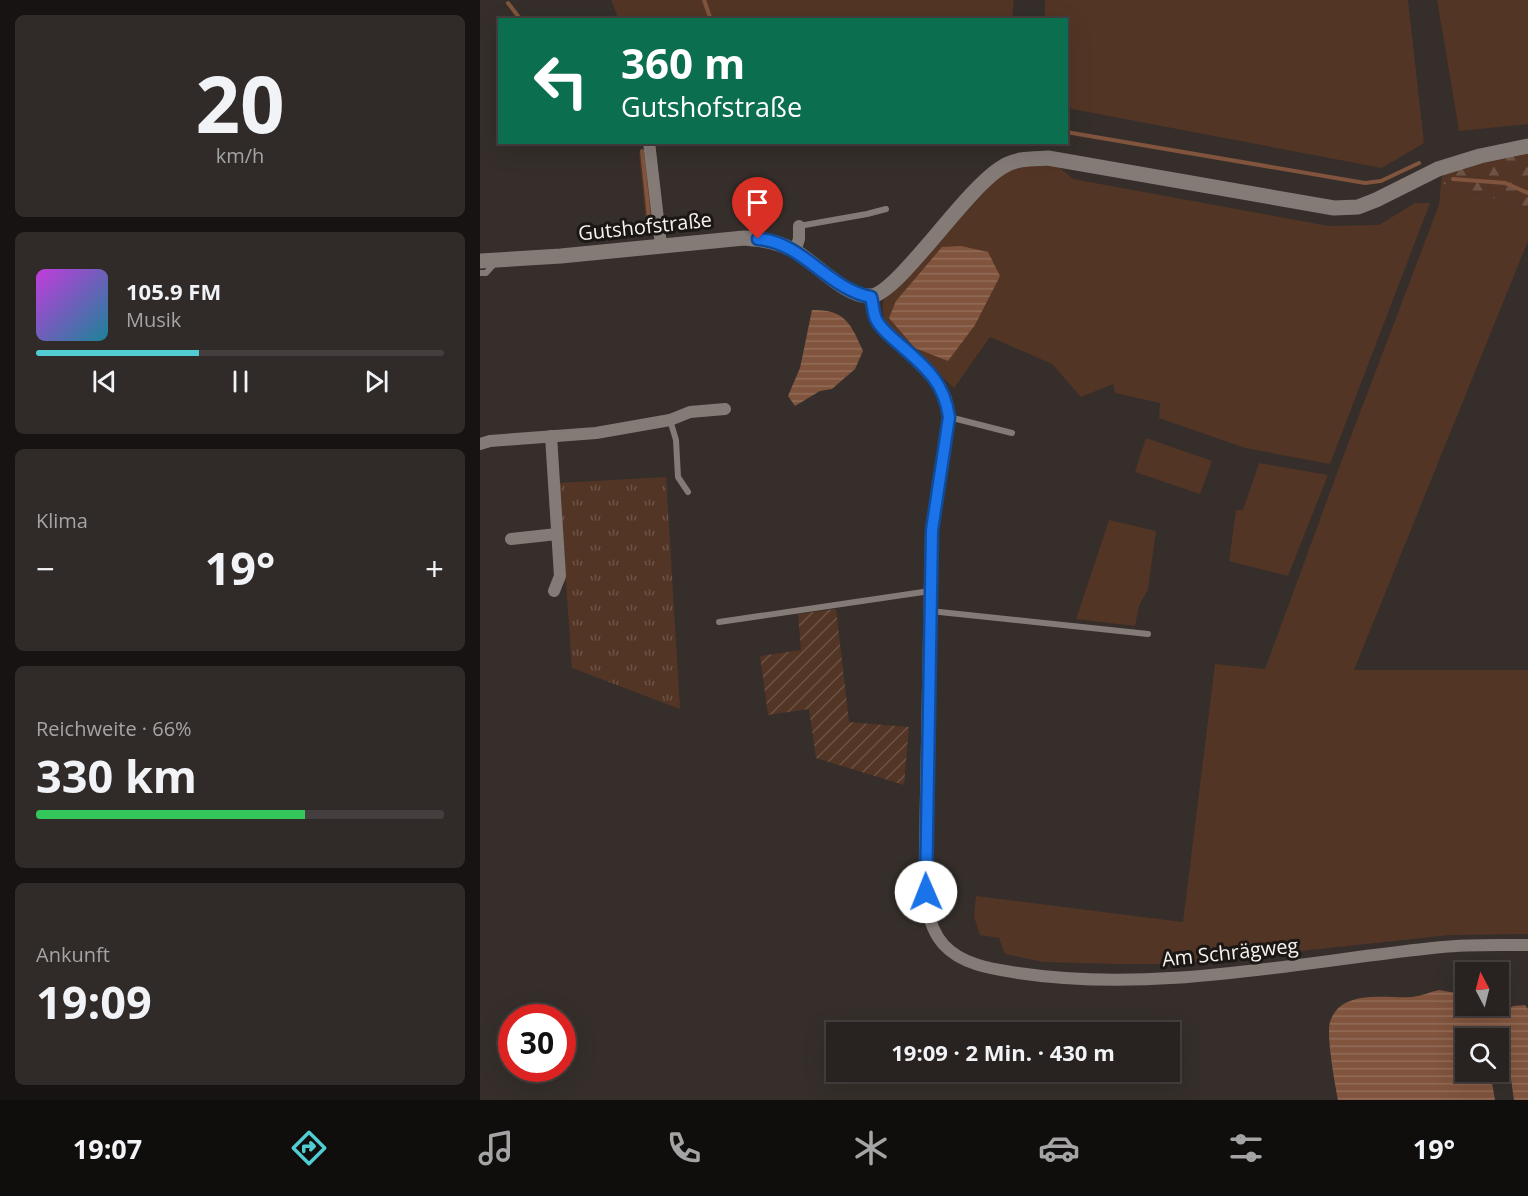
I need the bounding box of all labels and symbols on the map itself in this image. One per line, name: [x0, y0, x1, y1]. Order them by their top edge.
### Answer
pin: [732, 177, 783, 239]
street label: Gutshofstraße: [577, 206, 713, 246]
position arrow: [894, 860, 958, 924]
street label: Am Schrägweg: [1161, 931, 1300, 973]
north arrow: [1455, 962, 1509, 1016]
speed limit sign: 30: [498, 1004, 576, 1082]

